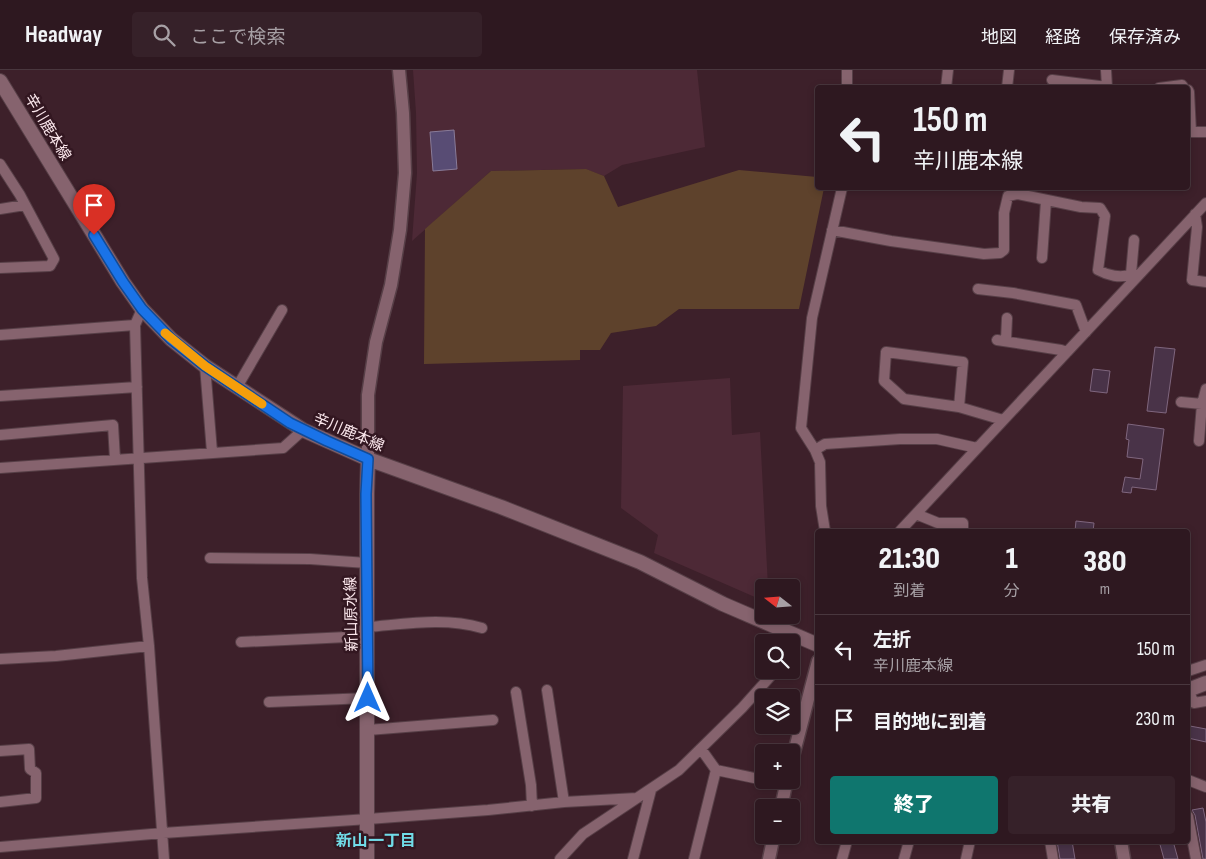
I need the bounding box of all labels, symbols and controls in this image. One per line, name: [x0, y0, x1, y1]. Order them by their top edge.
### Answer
search box: [132, 12, 482, 57]
text: Headway: [25, 20, 102, 49]
icon: search: [150, 21, 178, 49]
text: ここで検索: [190, 26, 285, 49]
text: 地図: [981, 27, 1017, 48]
text: 経路: [1045, 27, 1081, 48]
text: 保存済み: [1109, 27, 1181, 48]
street label: 辛川鹿本線: [20, 90, 75, 164]
text: 150 m: [913, 99, 987, 142]
icon: left: [830, 105, 895, 170]
text: 辛川鹿本線: [913, 148, 1023, 175]
pin: [73, 184, 115, 235]
icon: arrive: [80, 191, 108, 219]
street label: 辛川鹿本線: [311, 409, 387, 456]
text: 21:30: [879, 541, 940, 577]
text: 1: [1006, 541, 1018, 577]
text: 380: [1083, 544, 1126, 580]
street label: 新山原水線: [341, 576, 362, 652]
north arrow: [755, 579, 800, 624]
map controls: [755, 579, 800, 844]
text: m: [1100, 580, 1110, 599]
text: 到着: [893, 582, 925, 601]
text: 分: [1004, 582, 1020, 601]
text: 左折: [873, 629, 911, 652]
button: search: [755, 634, 800, 679]
icon: left: [830, 636, 858, 664]
text: 150 m: [1137, 638, 1175, 661]
text: 辛川鹿本線: [873, 657, 953, 676]
position arrow: [341, 671, 393, 723]
button: layers: [755, 689, 800, 734]
icon: arrive: [830, 706, 858, 734]
text: 230 m: [1135, 708, 1175, 731]
text: 目的地に到着: [873, 711, 987, 734]
button: +: [755, 744, 800, 789]
button: 終了: [830, 776, 998, 834]
button: 共有: [1008, 776, 1175, 834]
button: −: [755, 799, 800, 844]
district label: 新山一丁目: [336, 832, 416, 851]

